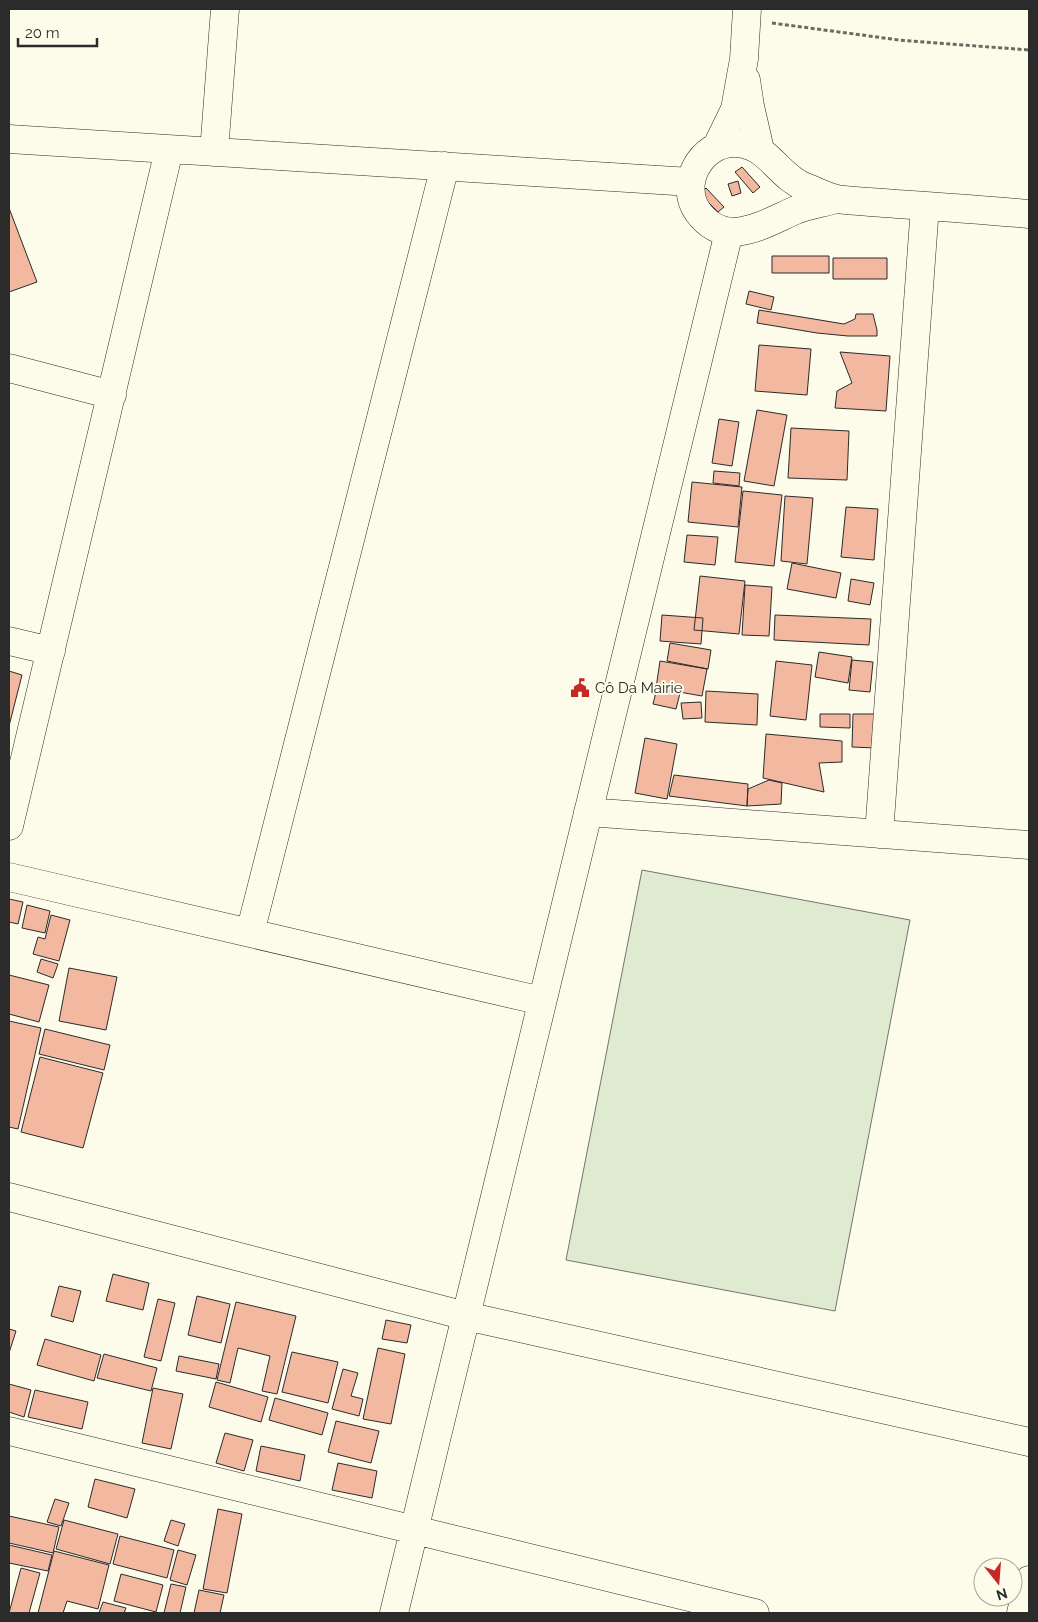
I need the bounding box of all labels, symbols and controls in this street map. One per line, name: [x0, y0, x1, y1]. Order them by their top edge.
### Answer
scale bar: [18, 15, 96, 47]
text: 20 m: [25, 24, 60, 42]
public building icon: Cô Da Mairie: [569, 677, 591, 699]
place label: Cô Da Mairie: [595, 679, 683, 697]
north arrow: [973, 1557, 1023, 1607]
text: N: [994, 1585, 1009, 1604]

